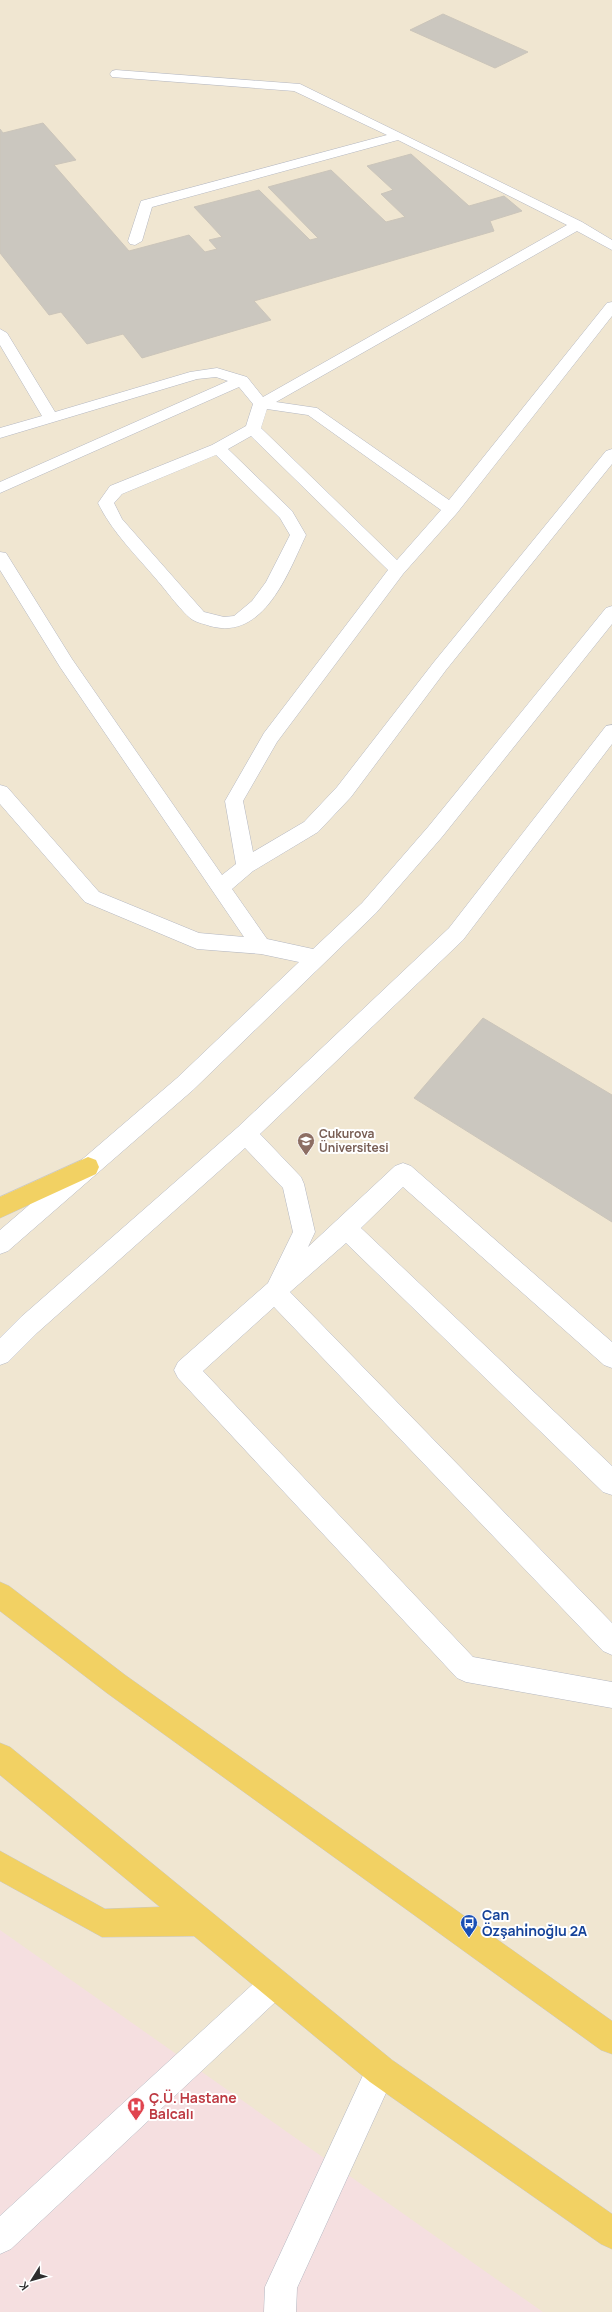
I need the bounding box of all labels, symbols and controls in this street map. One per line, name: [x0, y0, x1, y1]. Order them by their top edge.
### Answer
place label: Çukurova Üniversitesi: [319, 1125, 389, 1156]
school or university icon: Çukurova Üniversitesi: [296, 1131, 316, 1156]
place label: Can Özşahi̇noğlu 2A: [482, 1905, 588, 1940]
bus stop icon: Can Özşahi̇noğlu 2A: [459, 1913, 479, 1938]
place label: Ç.Ü. Hastane Balcalı: [149, 2088, 237, 2123]
hospital icon: Ç.Ü. Hastane Balcalı: [126, 2096, 146, 2121]
north arrow: [12, 2260, 52, 2300]
text: K: [15, 2278, 32, 2294]

